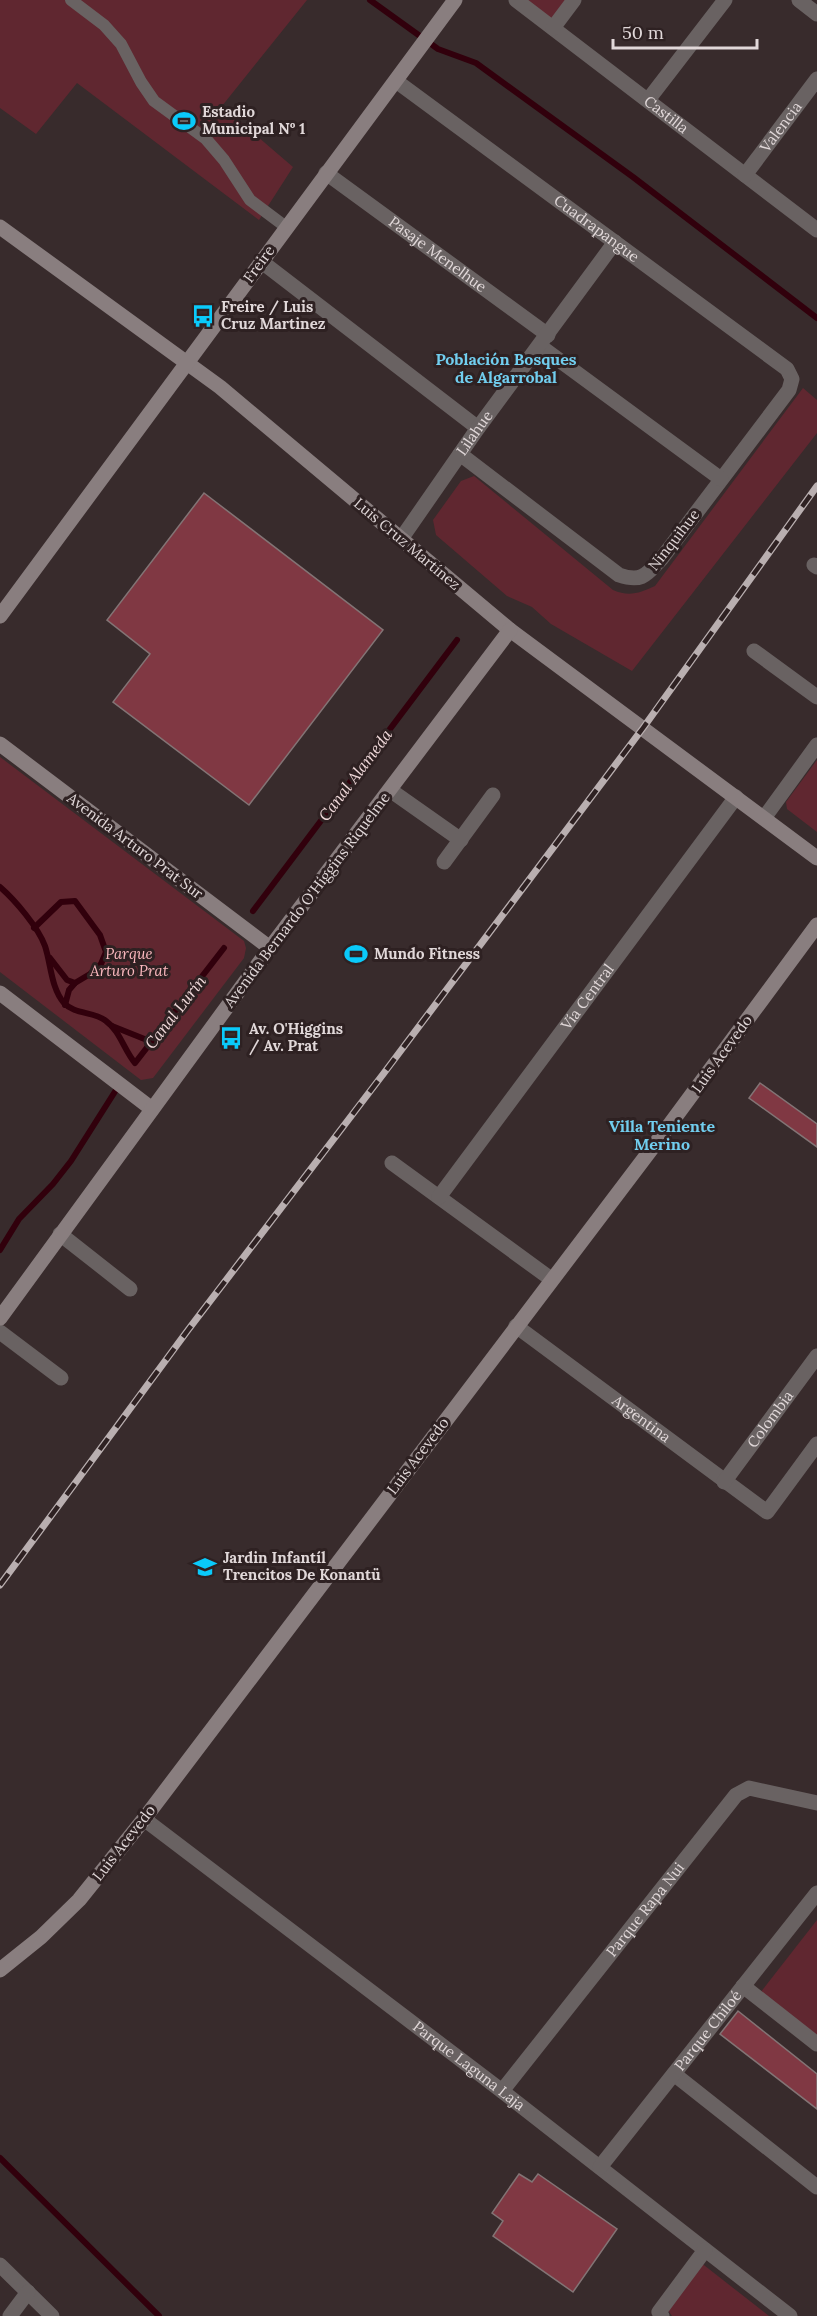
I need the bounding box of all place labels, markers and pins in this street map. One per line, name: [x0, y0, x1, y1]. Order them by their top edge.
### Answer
place label: Estadio Municipal Nº 1: [202, 102, 305, 138]
sports icon: Estadio Municipal Nº 1: [171, 108, 197, 134]
place label: Freire / Luis Cruz Martinez: [221, 297, 326, 333]
bus stop icon: Freire / Luis Cruz Martinez: [190, 303, 216, 329]
sports icon: Mundo Fitness: [343, 941, 369, 967]
place label: Mundo Fitness: [374, 944, 480, 963]
place label: Av. O'Higgins / Av. Prat: [249, 1019, 343, 1056]
bus stop icon: Av. O'Higgins / Av. Prat: [218, 1025, 244, 1051]
place label: Jardin Infantíl Trencitos De Konantü: [223, 1548, 380, 1584]
school or university icon: Jardin Infantíl Trencitos De Konantü: [192, 1554, 218, 1580]

